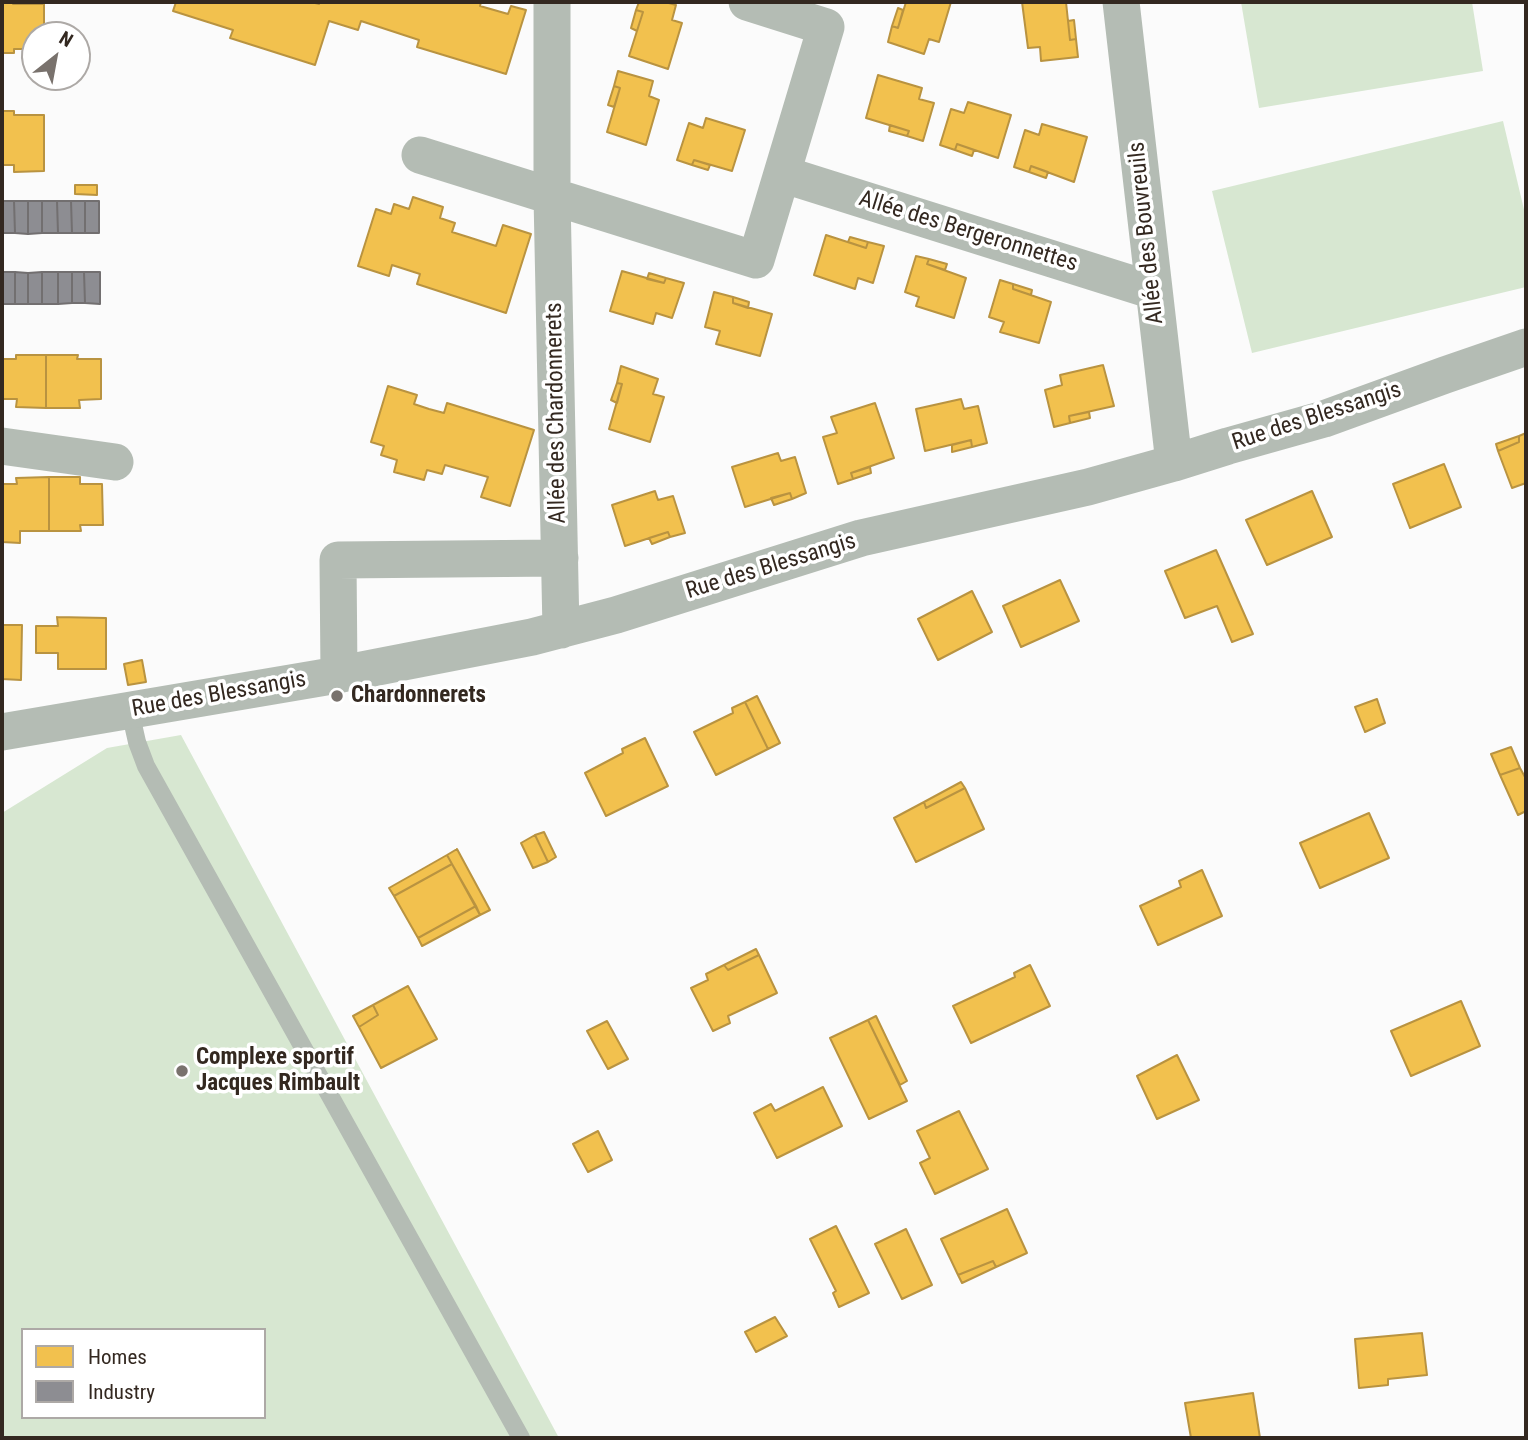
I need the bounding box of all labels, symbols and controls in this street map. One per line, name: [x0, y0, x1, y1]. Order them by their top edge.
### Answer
north arrow: [21, 21, 91, 91]
text: N: [55, 26, 77, 52]
street label: Allée des Bouvreuils: [1124, 140, 1170, 326]
street label: Allée des Bergeronnettes: [855, 186, 1081, 278]
street label: Allée des Chardonnerets: [541, 302, 573, 524]
street label: Rue des Blessangis: [1229, 377, 1405, 457]
street label: Rue des Blessangis: [683, 528, 859, 606]
street label: Rue des Blessangis: [130, 666, 308, 724]
place label: Chardonnerets: [351, 682, 486, 710]
marker: Chardonnerets: [329, 688, 345, 704]
place label: Complexe sportif Jacques Rimbault: [196, 1044, 360, 1098]
marker: Complexe sportif Jacques Rimbault: [174, 1063, 190, 1079]
legend: [21, 1328, 266, 1419]
text: Homes: [88, 1345, 147, 1369]
text: Industry: [88, 1380, 155, 1404]

